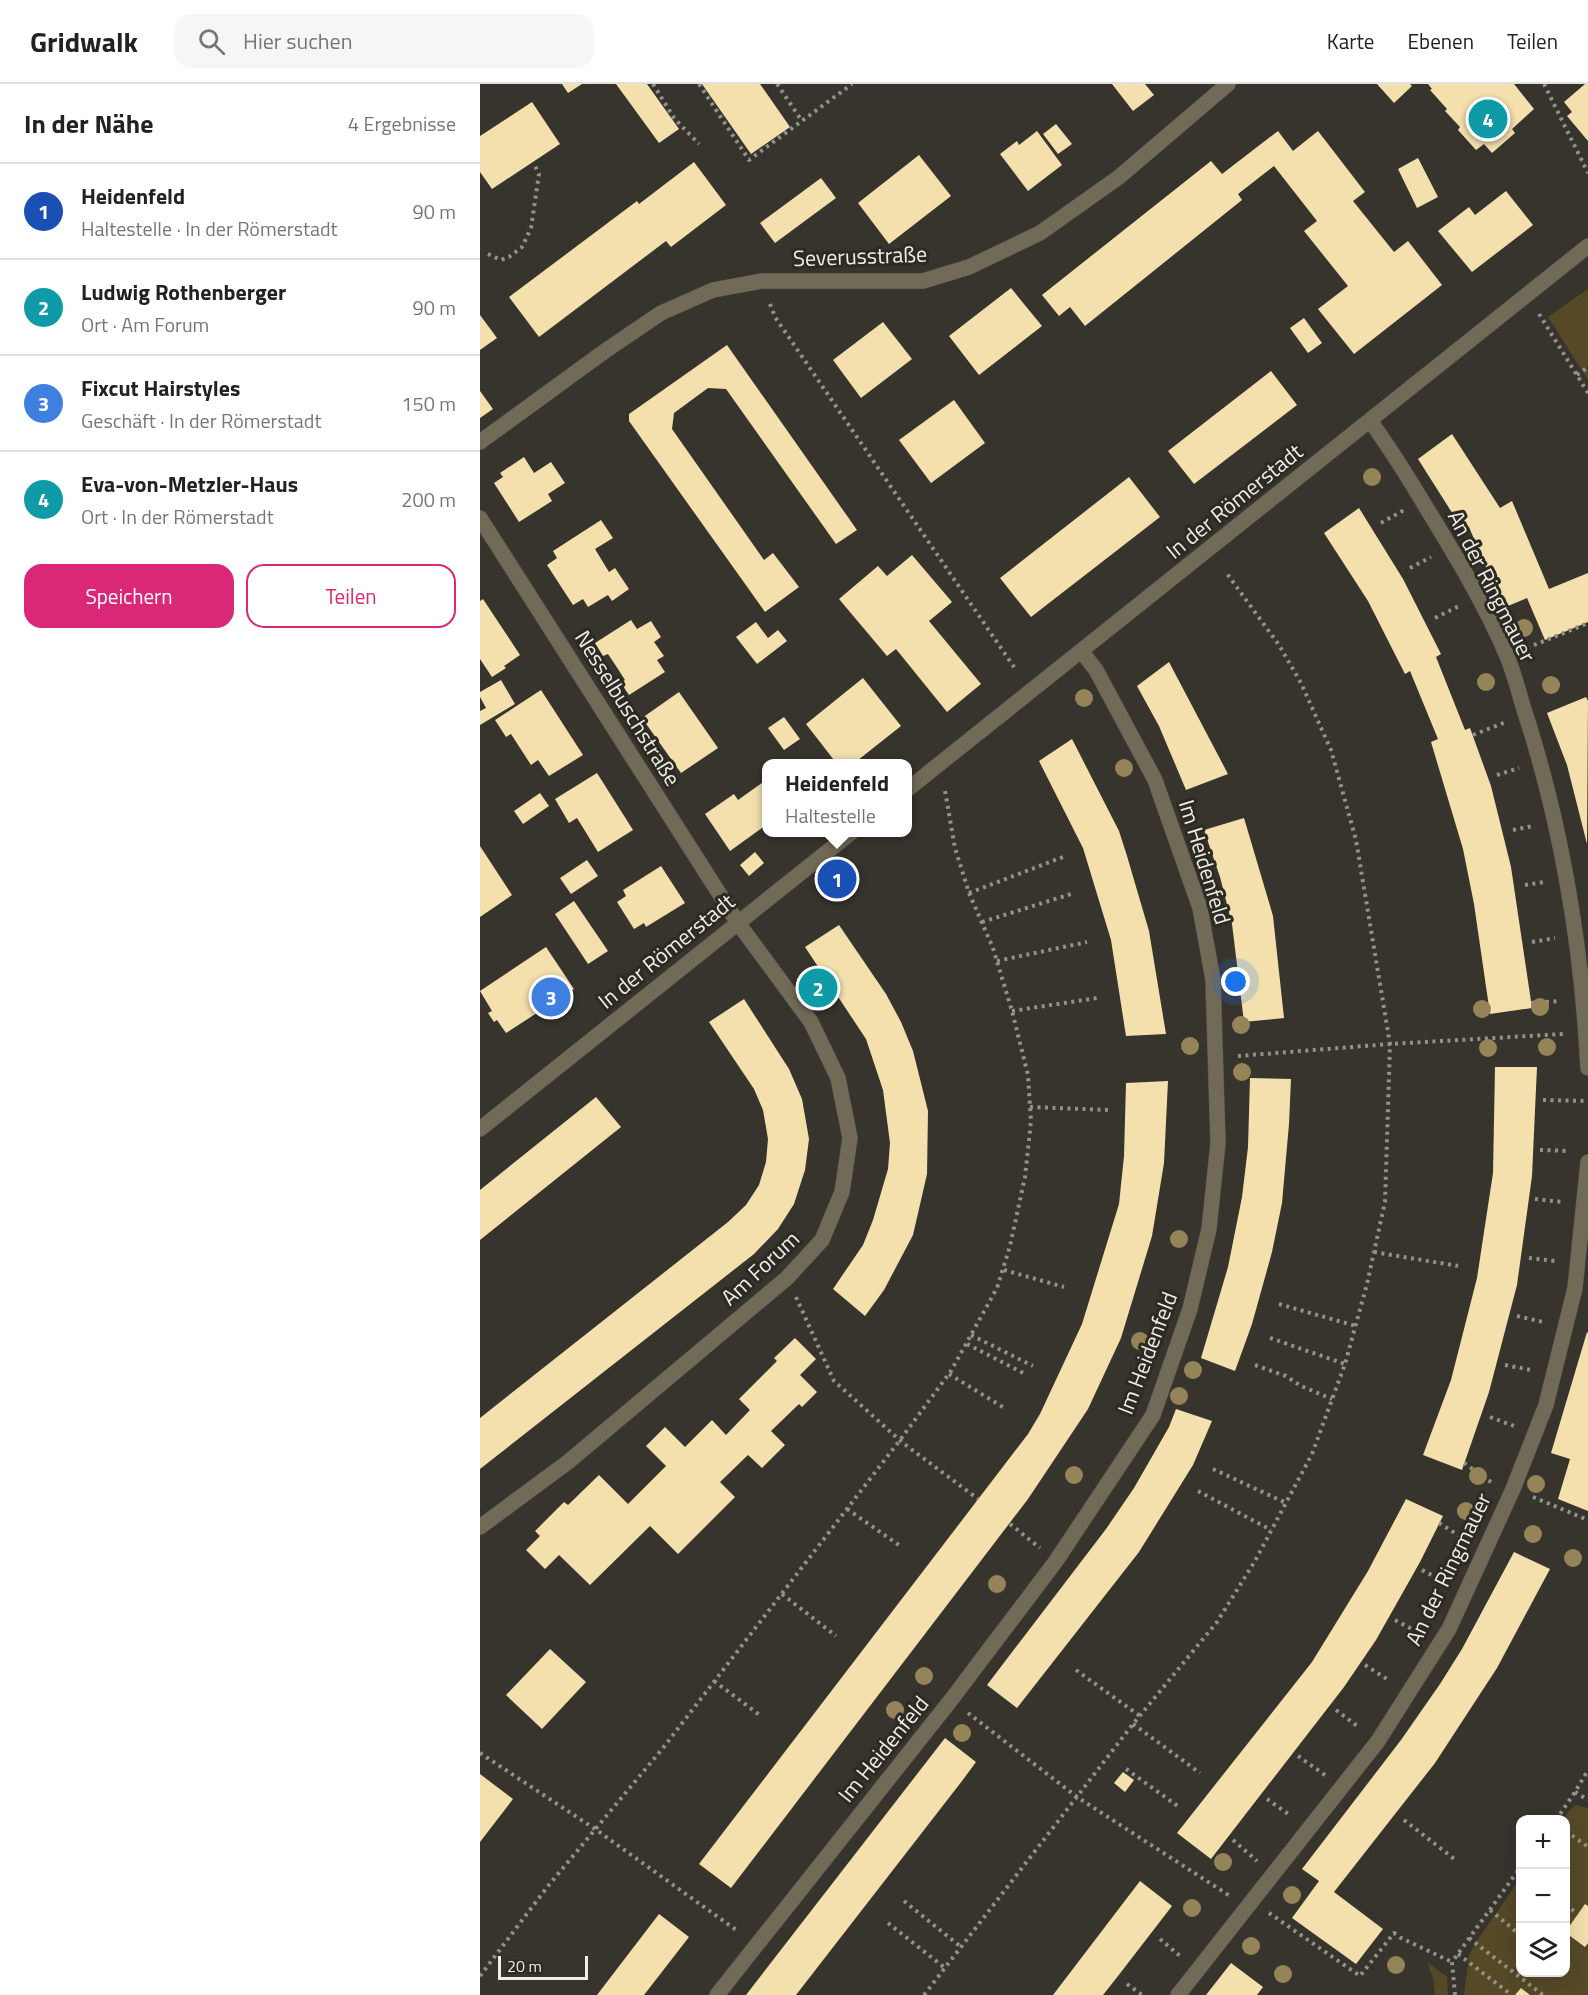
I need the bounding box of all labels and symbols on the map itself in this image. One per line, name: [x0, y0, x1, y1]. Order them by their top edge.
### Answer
pin: 4: [1468, 96, 1508, 141]
street label: Severusstraße: [792, 237, 928, 275]
street label: In der Römerstadt: [1158, 435, 1310, 567]
street label: An der Ringmauer: [1439, 504, 1545, 668]
street label: Nesselbuschstraße: [566, 624, 690, 792]
street label: Im Heidenfeld: [1170, 795, 1240, 929]
pin: 1: [818, 856, 856, 902]
street label: In der Römerstadt: [590, 885, 742, 1017]
pin: 2: [798, 966, 838, 1010]
your location: [1221, 967, 1250, 996]
pin: 3: [532, 974, 570, 1020]
street label: Am Forum: [713, 1223, 807, 1313]
street label: Im Heidenfeld: [1108, 1287, 1186, 1419]
street label: An der Ringmauer: [1396, 1486, 1500, 1651]
street label: Im Heidenfeld: [829, 1688, 937, 1810]
scale bar: [498, 1953, 588, 1980]

